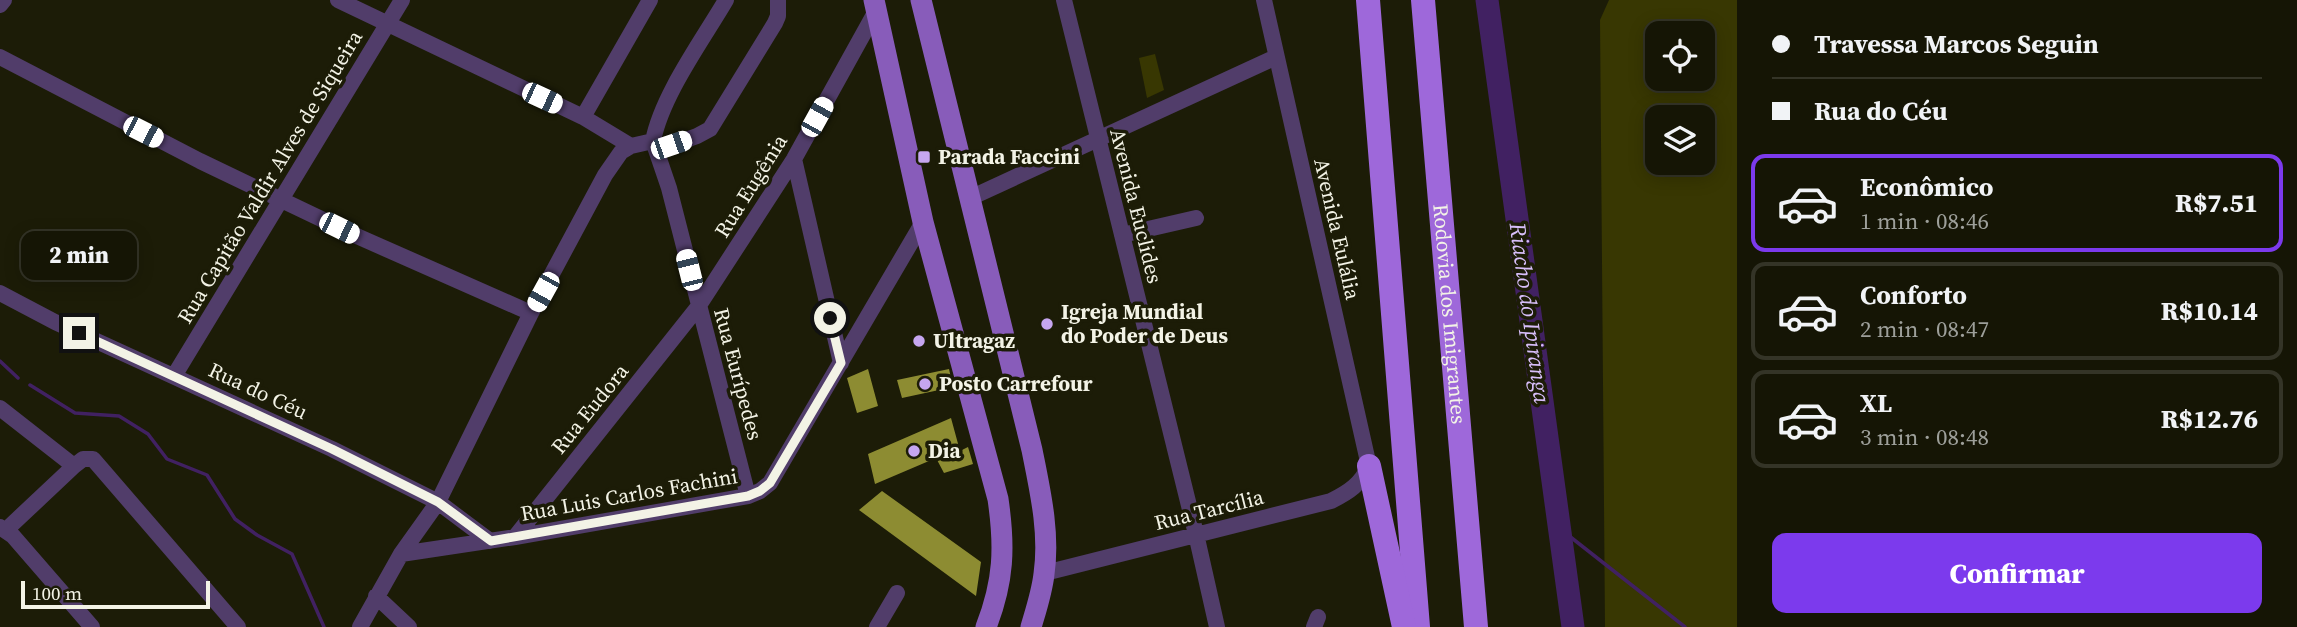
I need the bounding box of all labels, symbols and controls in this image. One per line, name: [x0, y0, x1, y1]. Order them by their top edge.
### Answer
map controls: [1645, 21, 1715, 175]
button: locate: [1645, 21, 1715, 91]
street label: Rua Capitão Valdir Alves de Siqueira: [170, 24, 369, 329]
text: Travessa Marcos Seguin: [1814, 26, 2099, 62]
car: [519, 80, 566, 116]
text: Rua do Céu: [1814, 93, 1947, 129]
car: [798, 94, 837, 140]
button: layers: [1645, 105, 1715, 175]
car: [120, 113, 167, 151]
street label: Avenida Euclides: [1103, 125, 1170, 286]
car: [648, 128, 695, 162]
street label: Rua Eugênia: [707, 128, 794, 243]
place label: Parada Faccini: [938, 142, 1080, 171]
marker: Parada Faccini: [916, 149, 932, 165]
street label: Avenida Eulália: [1307, 155, 1368, 303]
text: Econômico: [1860, 169, 1993, 205]
icon: car: [1776, 172, 1839, 235]
text: R$7.51: [2175, 185, 2258, 221]
street label: Rodovia dos Imigrantes: [1426, 203, 1474, 425]
text: 1 min · 08:46: [1860, 205, 1989, 237]
car: [316, 209, 363, 247]
water label: Riacho do Ipiranga: [1501, 219, 1559, 406]
callout: 2 min: [21, 232, 137, 280]
text: 2 min: [49, 239, 109, 271]
car: [674, 247, 705, 293]
car: [524, 269, 563, 315]
text: Conforto: [1860, 277, 1967, 313]
icon: car: [1776, 280, 1839, 343]
text: R$10.14: [2161, 293, 2258, 329]
place label: Igreja Mundial do Poder de Deus: [1061, 297, 1228, 350]
route start: [814, 302, 846, 334]
street label: Rua Eurípedes: [707, 305, 770, 443]
text: 2 min · 08:47: [1860, 313, 1989, 345]
marker: Igreja Mundial do Poder de Deus: [1039, 316, 1055, 332]
route end: [63, 317, 95, 349]
place label: Ultragaz: [933, 326, 1015, 355]
marker: Ultragaz: [911, 333, 927, 349]
street label: Rua do Céu: [204, 355, 312, 426]
street label: Rua Eudora: [544, 357, 635, 460]
place label: Posto Carrefour: [939, 369, 1093, 398]
marker: Posto Carrefour: [917, 376, 933, 392]
text: XL: [1860, 385, 1892, 421]
icon: car: [1776, 388, 1839, 451]
text: R$12.76: [2161, 401, 2258, 437]
text: 3 min · 08:48: [1860, 421, 1989, 453]
place label: Dia: [928, 436, 961, 465]
marker: Dia: [906, 443, 922, 459]
street label: Rua Luis Carlos Fachini: [518, 461, 740, 528]
street label: Rua Tarcília: [1151, 482, 1267, 537]
button: Confirmar: [1772, 533, 2262, 613]
scale bar: [21, 578, 210, 610]
text: 100 m: [32, 580, 82, 606]

